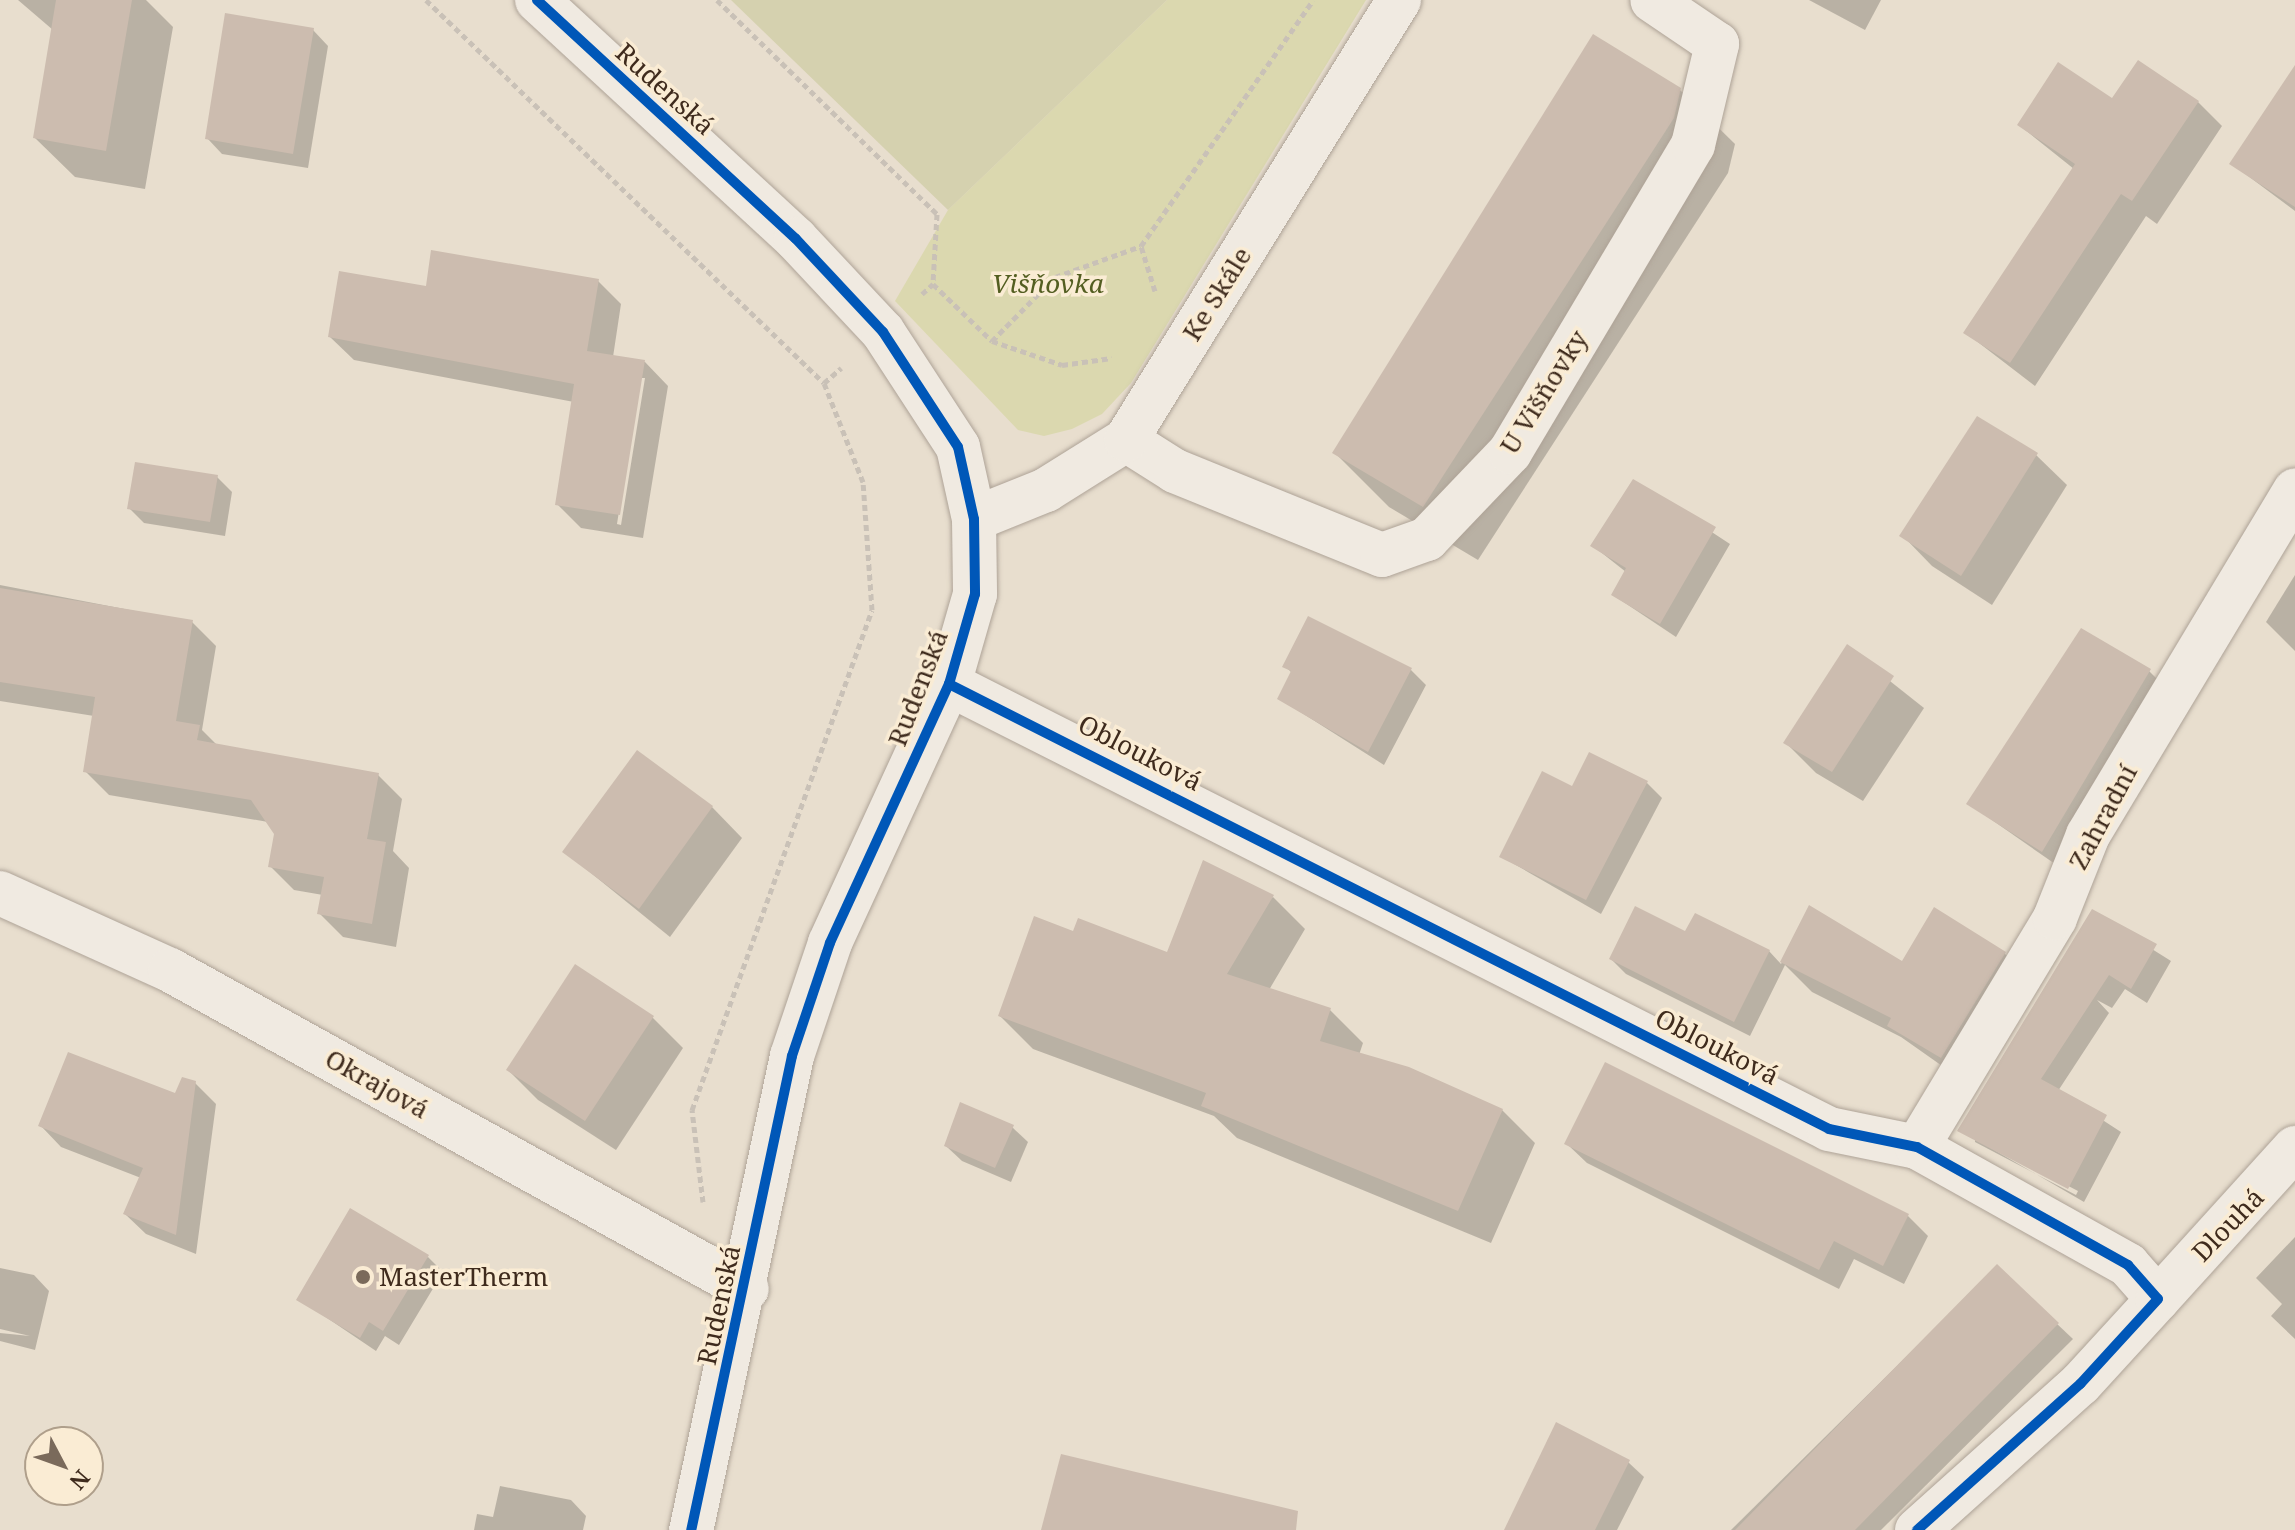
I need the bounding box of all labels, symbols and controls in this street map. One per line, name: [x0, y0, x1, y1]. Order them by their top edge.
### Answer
street label: Rudenská: [609, 37, 721, 141]
street label: Ke Skále: [1176, 242, 1258, 346]
park label: Višňovka: [992, 268, 1104, 300]
street label: U Višňovky: [1494, 324, 1594, 460]
street label: Rudenská: [882, 626, 954, 750]
street label: Oblouková: [1073, 709, 1207, 797]
street label: Zahradní: [2062, 759, 2144, 875]
street label: Oblouková: [1650, 1003, 1784, 1091]
street label: Okrajová: [320, 1043, 434, 1125]
street label: Dlouhá: [2186, 1182, 2270, 1268]
street label: Rudenská: [691, 1242, 747, 1368]
place label: MasterTherm: [379, 1261, 548, 1293]
marker: MasterTherm: [354, 1268, 372, 1286]
north arrow: [24, 1426, 104, 1506]
text: N: [64, 1464, 98, 1497]

